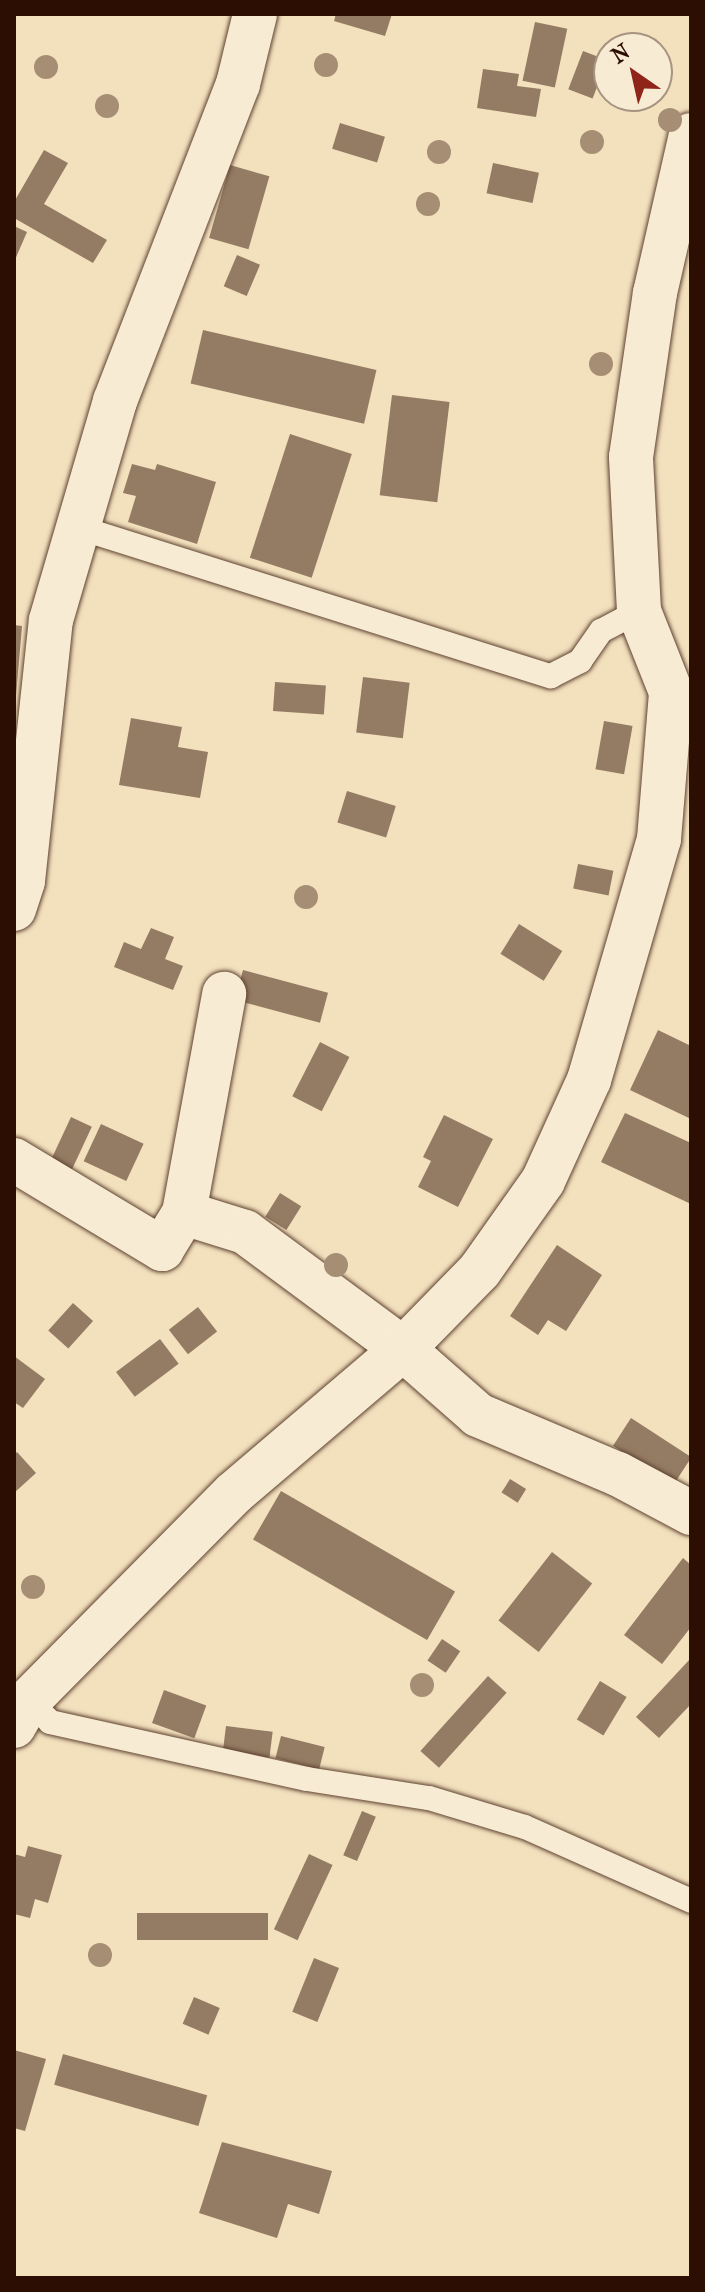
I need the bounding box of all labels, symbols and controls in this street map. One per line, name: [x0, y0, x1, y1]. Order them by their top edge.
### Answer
north arrow: [593, 32, 673, 112]
text: N: [606, 38, 635, 69]

